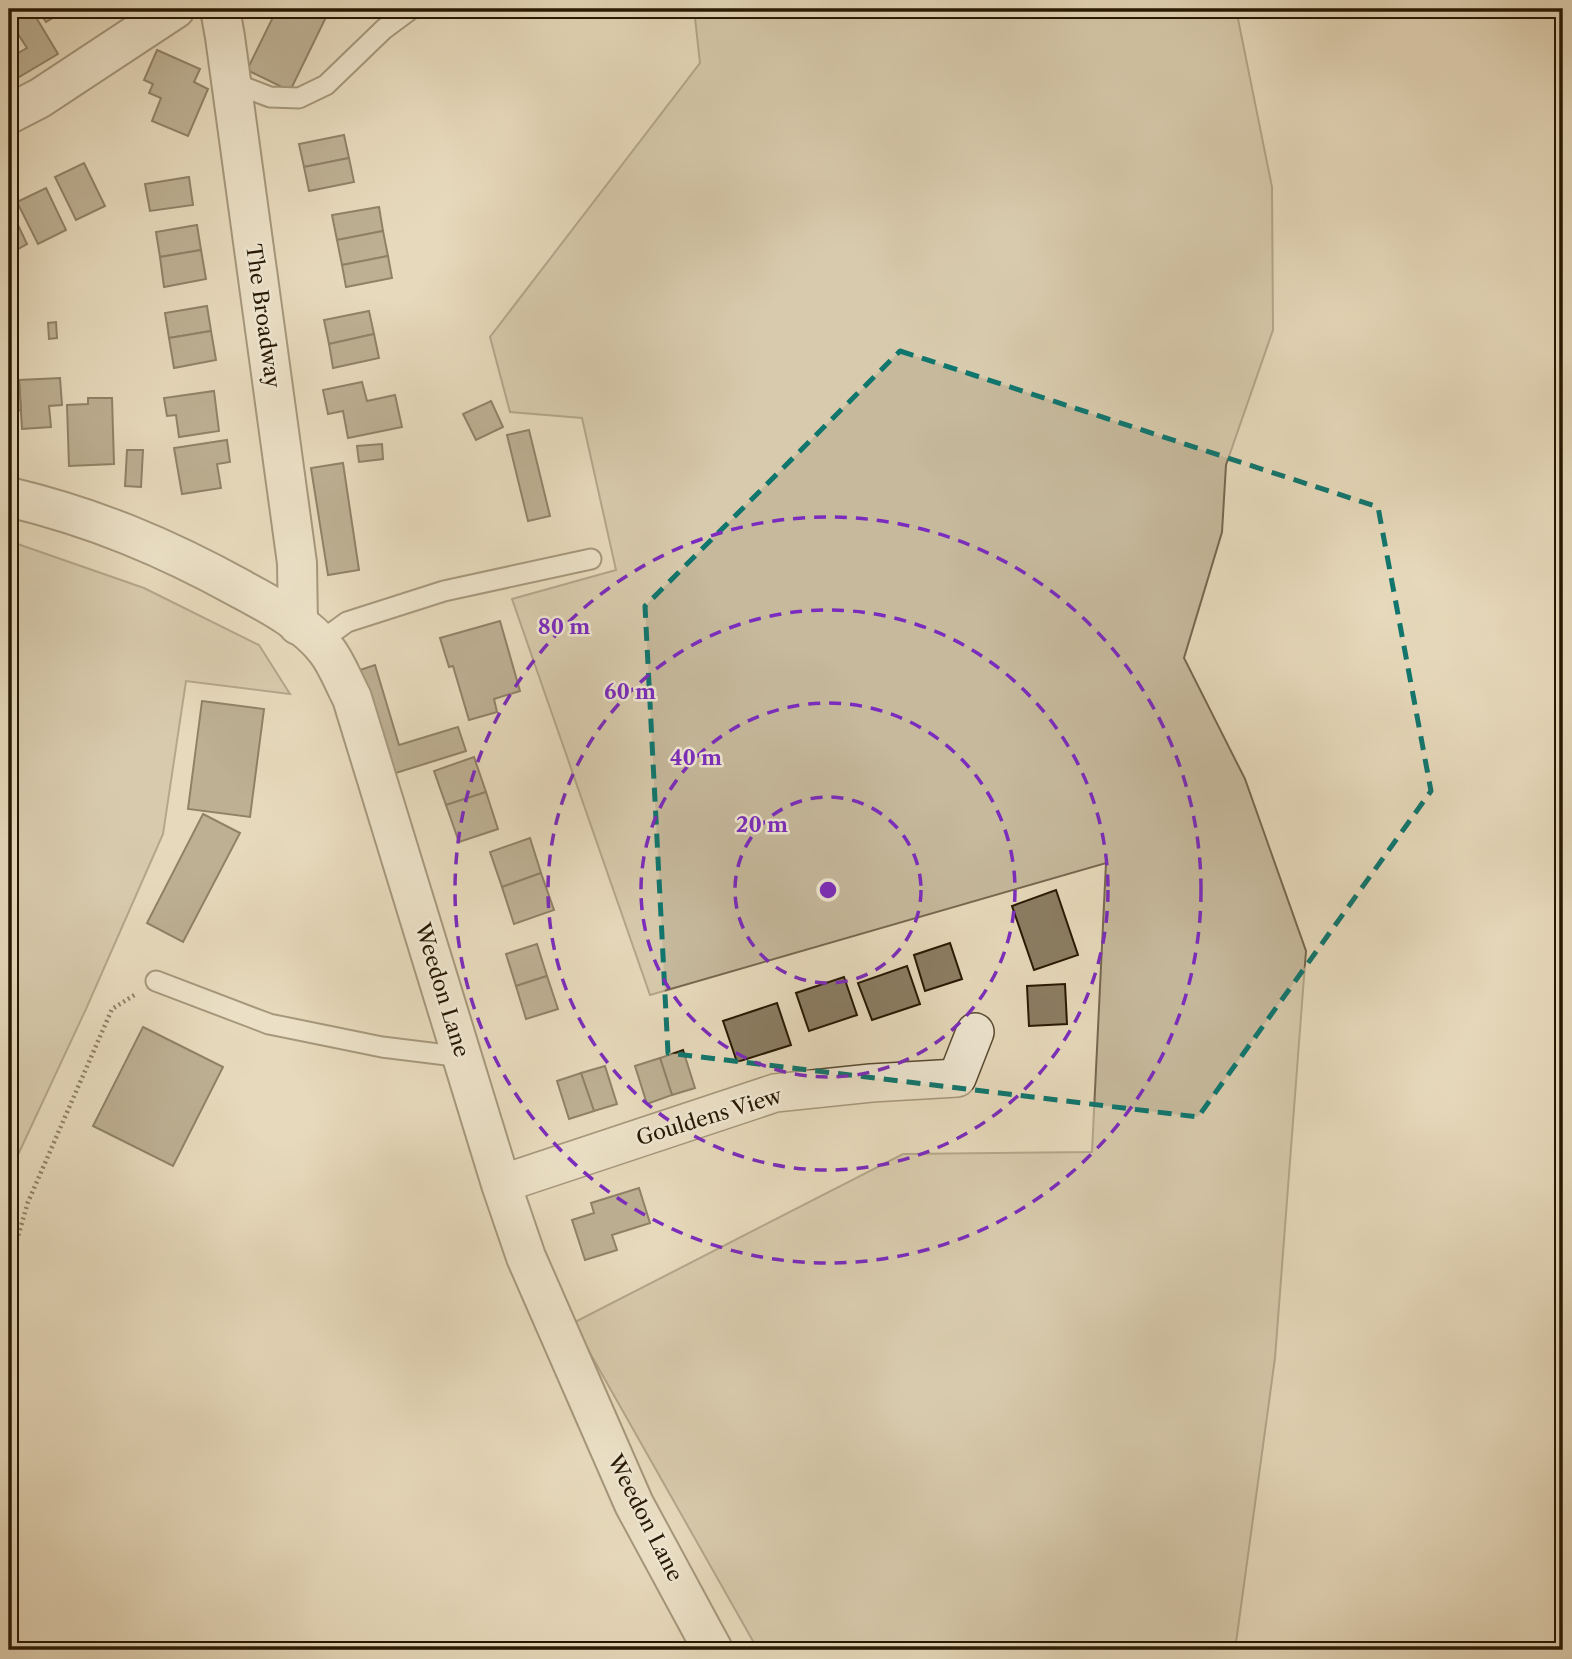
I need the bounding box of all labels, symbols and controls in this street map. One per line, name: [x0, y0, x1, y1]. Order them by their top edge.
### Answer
street label: The Broadway: [241, 242, 286, 390]
text: 80 m: [538, 614, 590, 639]
text: 60 m: [604, 679, 656, 704]
text: 40 m: [670, 745, 722, 770]
text: 20 m: [736, 812, 788, 837]
centre of rings: [816, 878, 840, 902]
street label: Weedon Lane: [410, 919, 475, 1060]
street label: Gouldens View: [633, 1082, 785, 1151]
street label: Weedon Lane: [602, 1449, 688, 1585]

